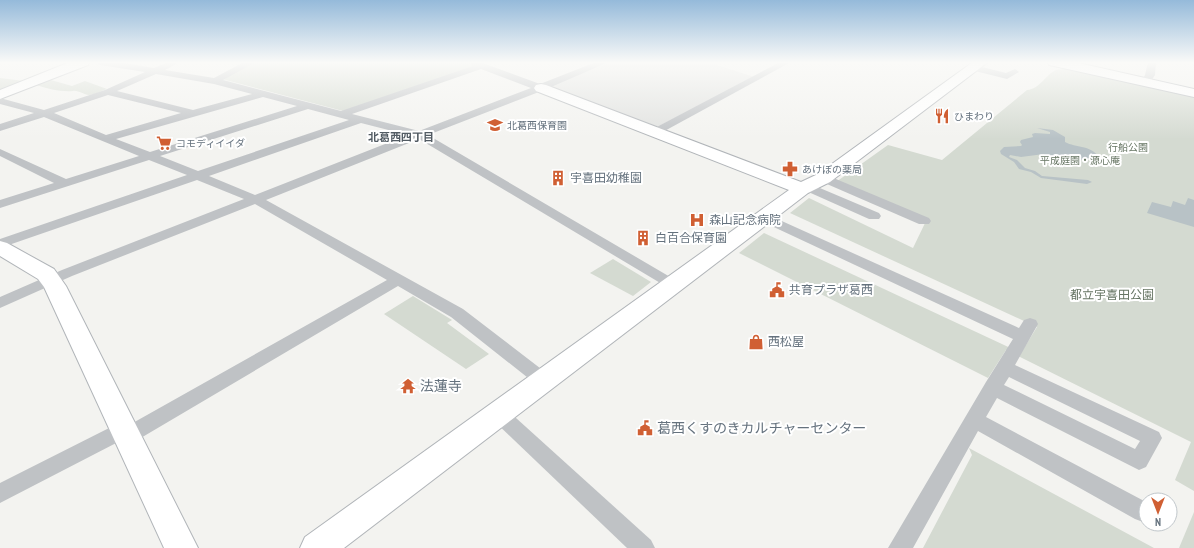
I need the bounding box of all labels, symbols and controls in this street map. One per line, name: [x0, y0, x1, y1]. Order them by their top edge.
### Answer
restaurant icon: ひまわり: [933, 107, 951, 125]
place label: ひまわり: [954, 110, 994, 123]
school or university icon: 北葛西保育園: [486, 116, 504, 134]
place label: 北葛西保育園: [507, 119, 567, 132]
district label: 北葛西四丁目: [368, 130, 434, 144]
supermarket icon: コモディイイダ: [155, 134, 173, 152]
place label: コモディイイダ: [176, 137, 245, 150]
park label: 行船公園: [1108, 141, 1148, 154]
park label: 平成庭園・源心庵: [1040, 154, 1120, 167]
pharmacy icon: あけぼの薬局: [781, 160, 799, 178]
place label: あけぼの薬局: [802, 163, 862, 176]
building icon: 宇喜田幼稚園: [549, 169, 567, 187]
place label: 宇喜田幼稚園: [570, 170, 642, 185]
hospital icon: 森山記念病院: [688, 211, 706, 229]
place label: 森山記念病院: [709, 212, 781, 227]
building icon: 白百合保育園: [634, 229, 652, 247]
place label: 白百合保育園: [655, 230, 727, 245]
public building icon: 共育プラザ葛西: [768, 281, 786, 299]
place label: 共育プラザ葛西: [789, 282, 873, 297]
park label: 都立宇喜田公園: [1070, 287, 1154, 302]
shop icon: 西松屋: [747, 333, 765, 351]
place label: 西松屋: [768, 334, 804, 349]
temple icon: 法蓮寺: [399, 377, 417, 395]
place label: 法蓮寺: [420, 377, 462, 395]
public building icon: 葛西くすのきカルチャーセンター: [636, 419, 654, 437]
place label: 葛西くすのきカルチャーセンター: [657, 419, 866, 437]
north arrow: [1138, 492, 1178, 532]
text: N: [1155, 515, 1161, 529]

